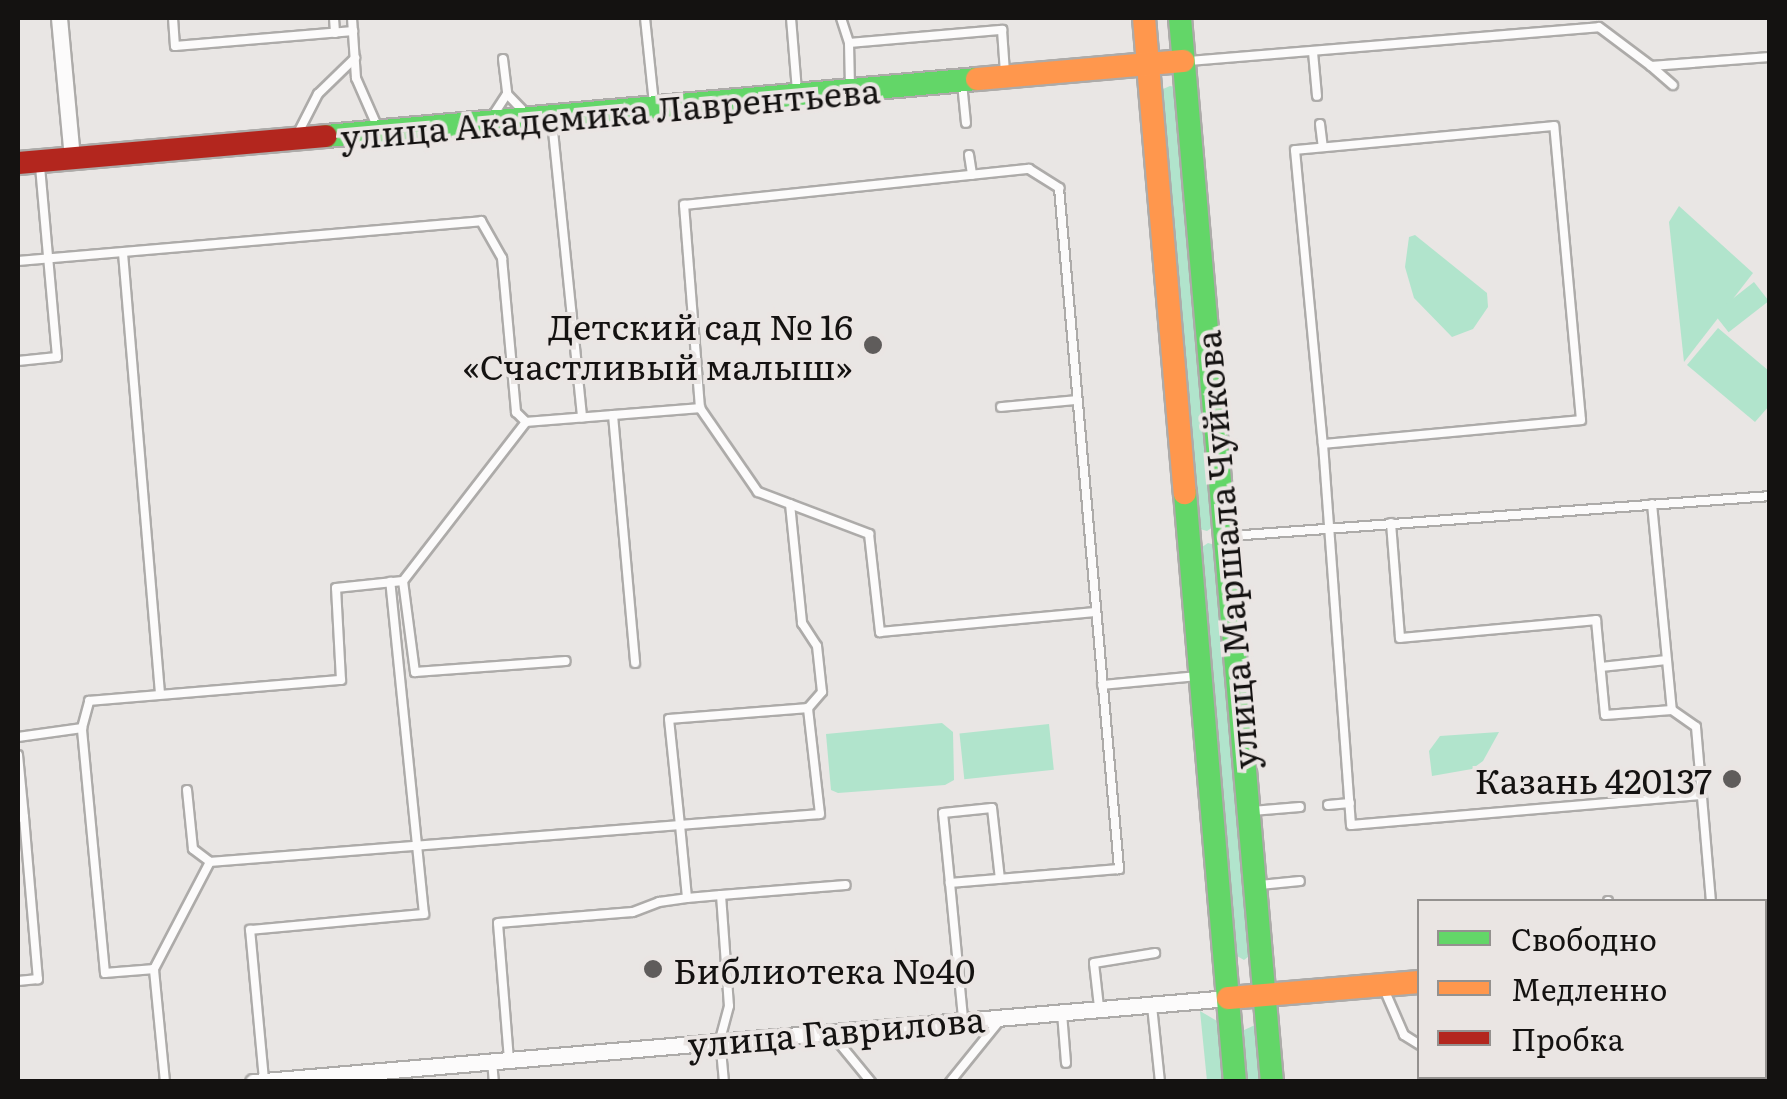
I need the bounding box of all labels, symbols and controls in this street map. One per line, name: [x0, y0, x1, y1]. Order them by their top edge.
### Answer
street label: улица Академика Лаврентьева: [338, 67, 882, 157]
place label: Детский сад № 16 «Счастливый малыш»: [462, 304, 853, 386]
street label: улица Маршала Чуйкова: [1185, 329, 1265, 771]
marker: Детский сад № 16 «Счастливый малыш»: [862, 334, 884, 356]
place label: Казань 420137: [1474, 758, 1712, 800]
marker: Казань 420137: [1721, 768, 1743, 790]
legend: [1417, 899, 1767, 1079]
text: Свободно: [1511, 916, 1657, 960]
place label: Библиотека №40: [673, 948, 975, 990]
marker: Библиотека №40: [642, 958, 664, 980]
text: Медленно: [1511, 966, 1667, 1010]
street label: улица Гаврилова: [686, 996, 986, 1064]
text: Пробка: [1511, 1016, 1624, 1060]

